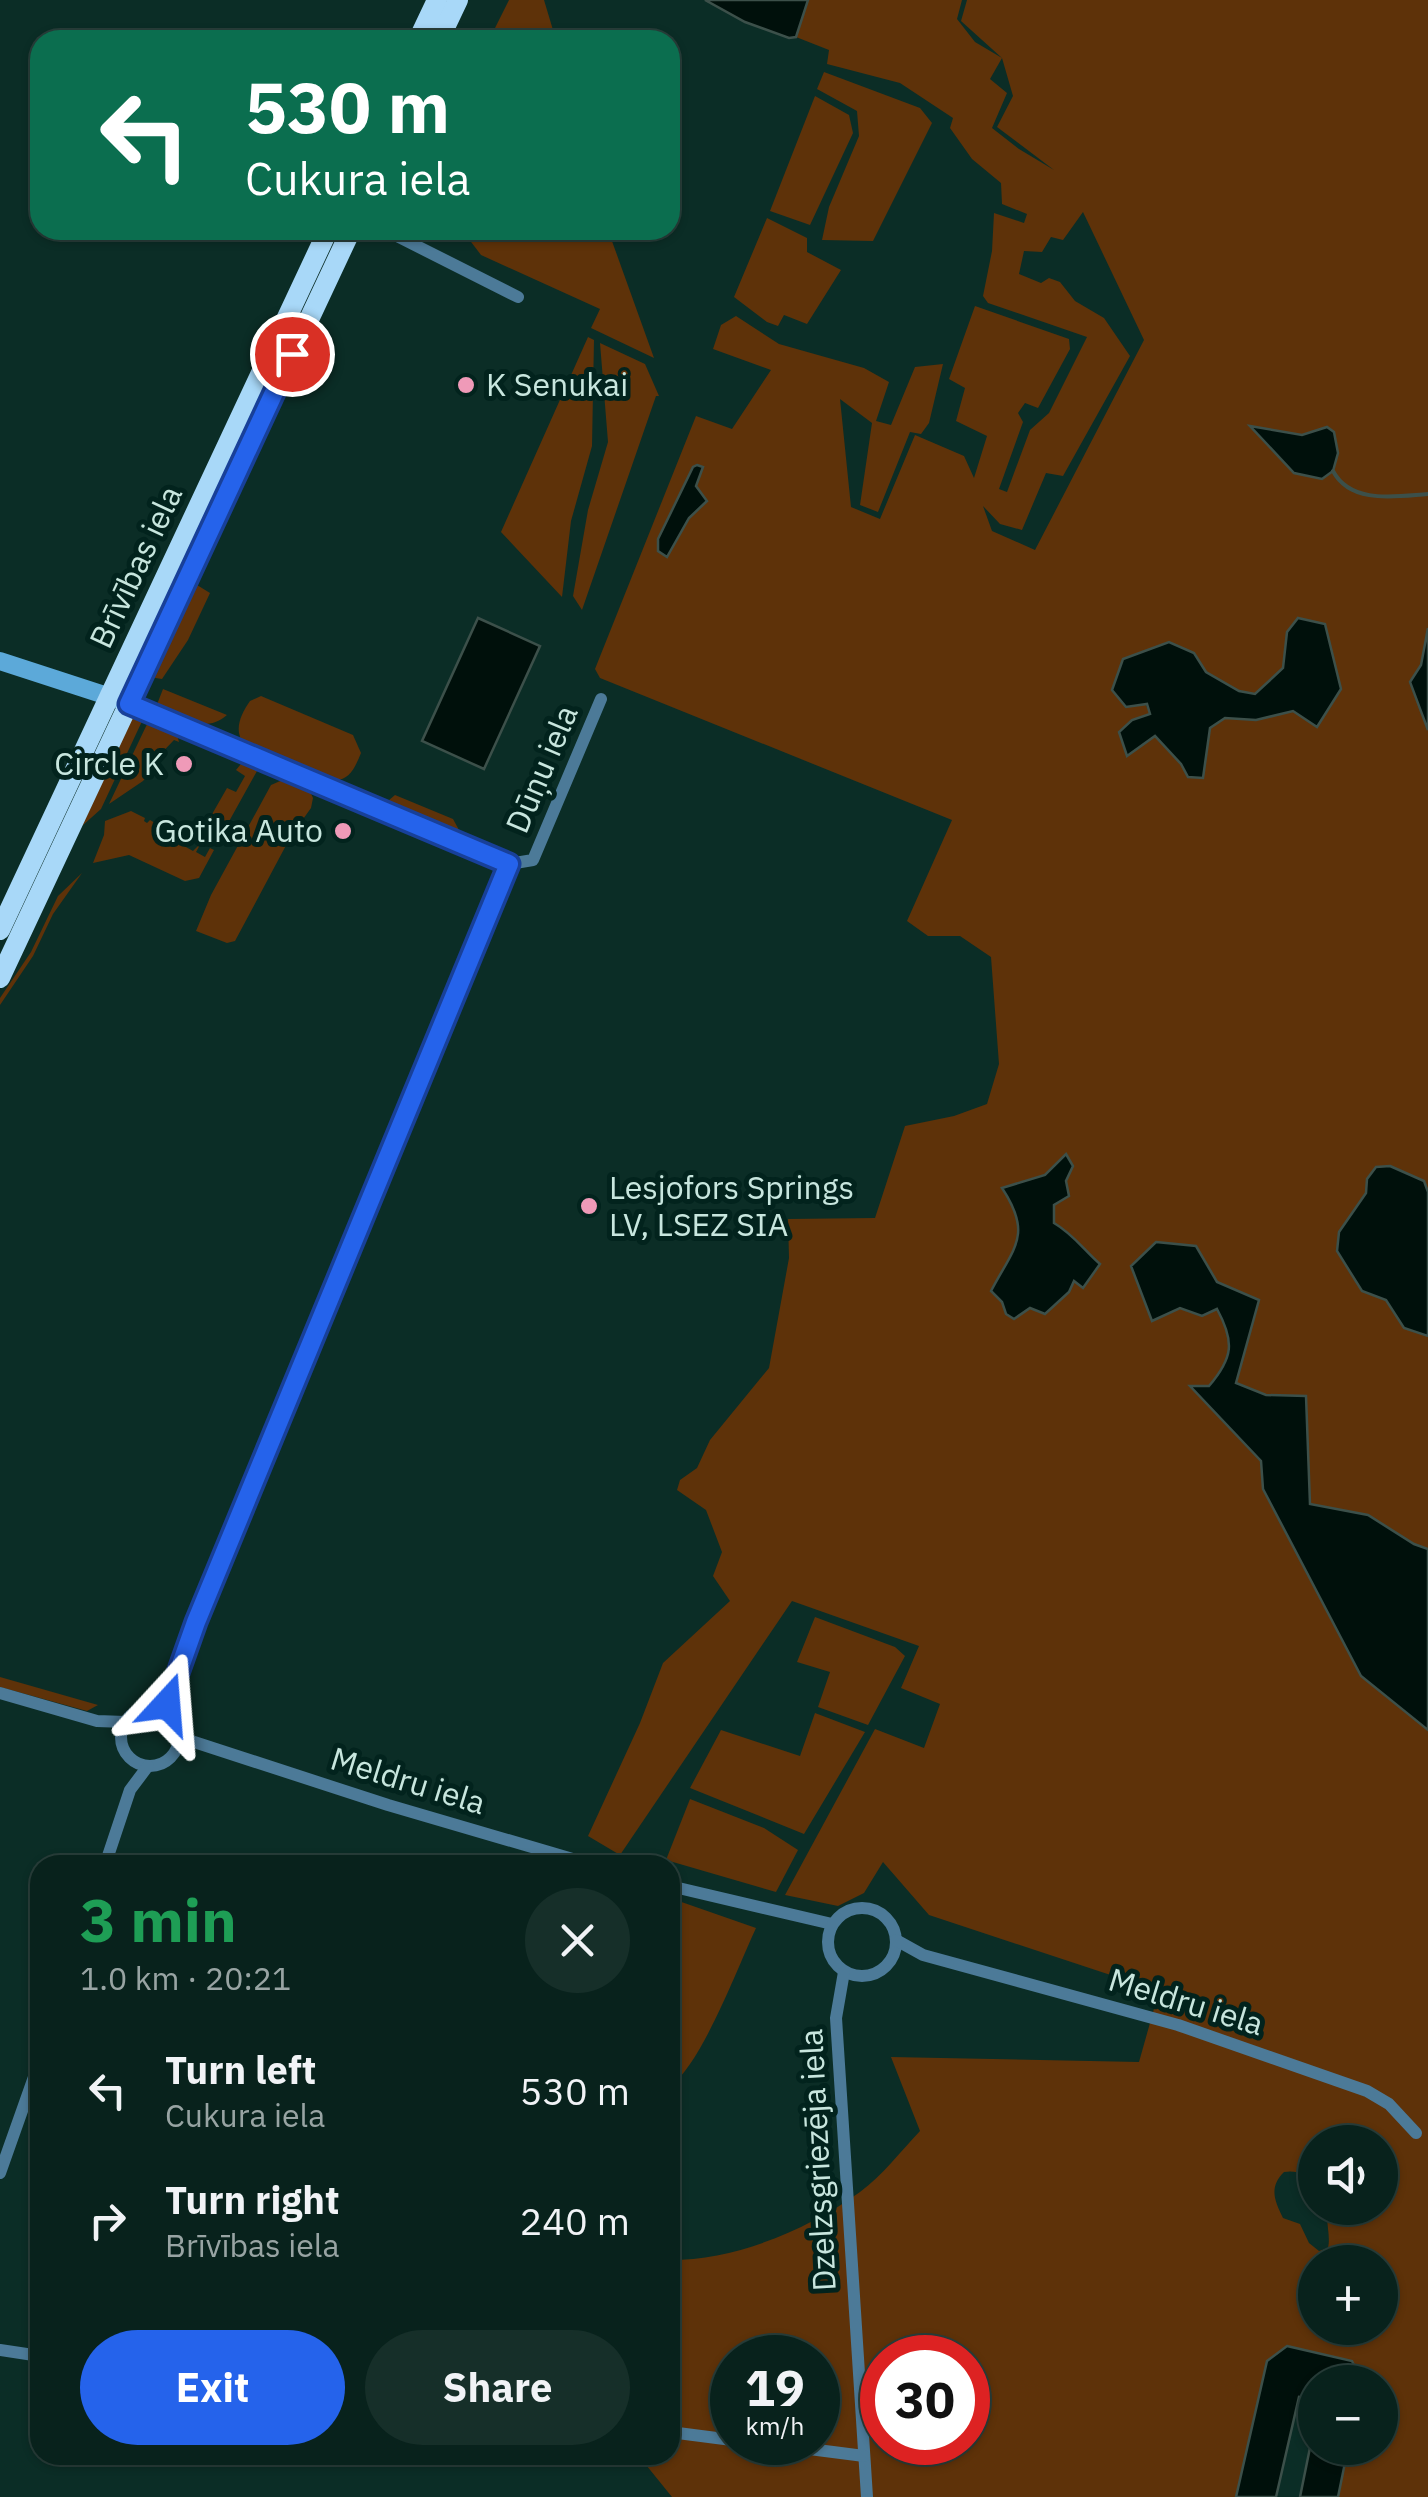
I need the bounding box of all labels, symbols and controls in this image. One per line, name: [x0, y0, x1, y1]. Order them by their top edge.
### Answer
text: 530 m: [245, 61, 450, 152]
icon: left: [80, 70, 210, 200]
text: Cukura iela: [245, 149, 471, 207]
pin: [250, 312, 335, 397]
icon: arrive: [265, 327, 320, 382]
place label: K Senukai: [486, 363, 628, 405]
marker: K Senukai: [455, 374, 477, 396]
street label: Brīvības iela: [79, 479, 191, 655]
street label: Dūņu iela: [495, 698, 587, 839]
place label: Circle K: [54, 742, 164, 784]
marker: Circle K: [173, 753, 195, 775]
place label: Gotika Auto: [155, 809, 323, 851]
marker: Gotika Auto: [332, 820, 354, 842]
place label: Lesjofors Springs LV, LSEZ SIA: [609, 1166, 854, 1245]
marker: Lesjofors Springs LV, LSEZ SIA: [578, 1195, 600, 1217]
position arrow: [115, 1652, 219, 1756]
street label: Meldru iela: [326, 1737, 491, 1823]
text: 3 min: [80, 1880, 237, 1959]
button: close: [525, 1888, 630, 1993]
text: 1.0 km · 20:21: [80, 1957, 291, 1999]
street label: Meldru iela: [1104, 1958, 1269, 2044]
street label: Dzelzsgriezēja iela: [789, 2028, 845, 2292]
text: Turn left: [165, 2045, 316, 2094]
icon: left: [80, 2063, 135, 2118]
text: 530 m: [519, 2066, 630, 2115]
text: Cukura iela: [165, 2094, 325, 2136]
map controls: [1298, 2125, 1398, 2465]
button: sound: [1298, 2125, 1398, 2225]
text: Turn right: [165, 2175, 340, 2224]
icon: right: [80, 2193, 135, 2248]
text: 240 m: [519, 2196, 630, 2245]
text: Brīvības iela: [165, 2224, 340, 2266]
button: +: [1298, 2245, 1398, 2345]
button: Exit: [80, 2330, 345, 2445]
button: Share: [365, 2330, 630, 2445]
speed limit sign: 30: [860, 2335, 990, 2465]
text: 19: [745, 2355, 805, 2420]
button: −: [1298, 2365, 1398, 2465]
text: km/h: [746, 2409, 804, 2442]

